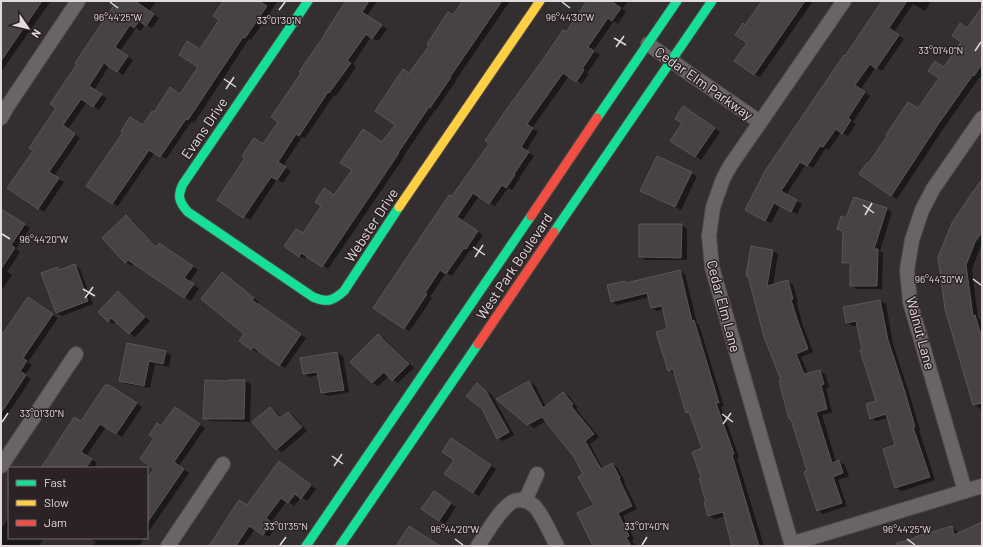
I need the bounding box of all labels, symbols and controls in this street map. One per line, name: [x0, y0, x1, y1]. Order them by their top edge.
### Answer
north arrow: [8, 8, 48, 48]
text: 96°44'25"W: [94, 11, 142, 23]
text: 96°44'30"W: [546, 11, 595, 23]
text: 33°01'30"N: [257, 14, 301, 26]
text: N: [29, 27, 44, 41]
street label: Cedar Elm Parkway: [652, 43, 757, 123]
text: 33°01'40"N: [919, 44, 963, 56]
street label: Evans Drive: [177, 94, 231, 162]
street label: Webster Drive: [341, 185, 401, 265]
street label: West Park Boulevard: [472, 210, 556, 322]
text: 96°44'20"W: [20, 233, 69, 245]
street label: Cedar Elm Lane: [704, 258, 744, 354]
text: 96°44'30"W: [915, 273, 964, 285]
street label: Walnut Lane: [903, 295, 939, 371]
text: 33°01'30"N: [20, 407, 64, 419]
legend: [8, 467, 148, 539]
text: Fast: [44, 475, 67, 489]
text: Slow: [44, 495, 69, 509]
text: Jam: [44, 515, 67, 529]
text: 33°01'35"N: [264, 520, 308, 532]
text: 33°01'40"N: [625, 520, 669, 532]
text: 96°44'20"W: [431, 523, 480, 535]
text: 96°44'25"W: [883, 523, 931, 535]

